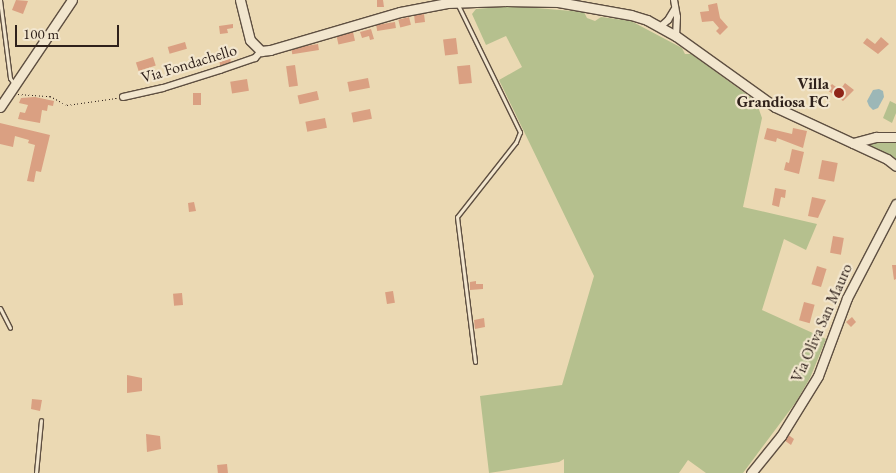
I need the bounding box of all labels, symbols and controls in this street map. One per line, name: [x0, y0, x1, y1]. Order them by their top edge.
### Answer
scale bar: [18, 15, 121, 47]
text: 100 m: [23, 24, 59, 43]
street label: Via Fondachello: [139, 40, 239, 88]
place label: Villa Grandiosa FC: [737, 74, 829, 112]
marker: Villa Grandiosa FC: [833, 87, 845, 99]
street label: Via Oliva San Mauro: [787, 261, 857, 385]

